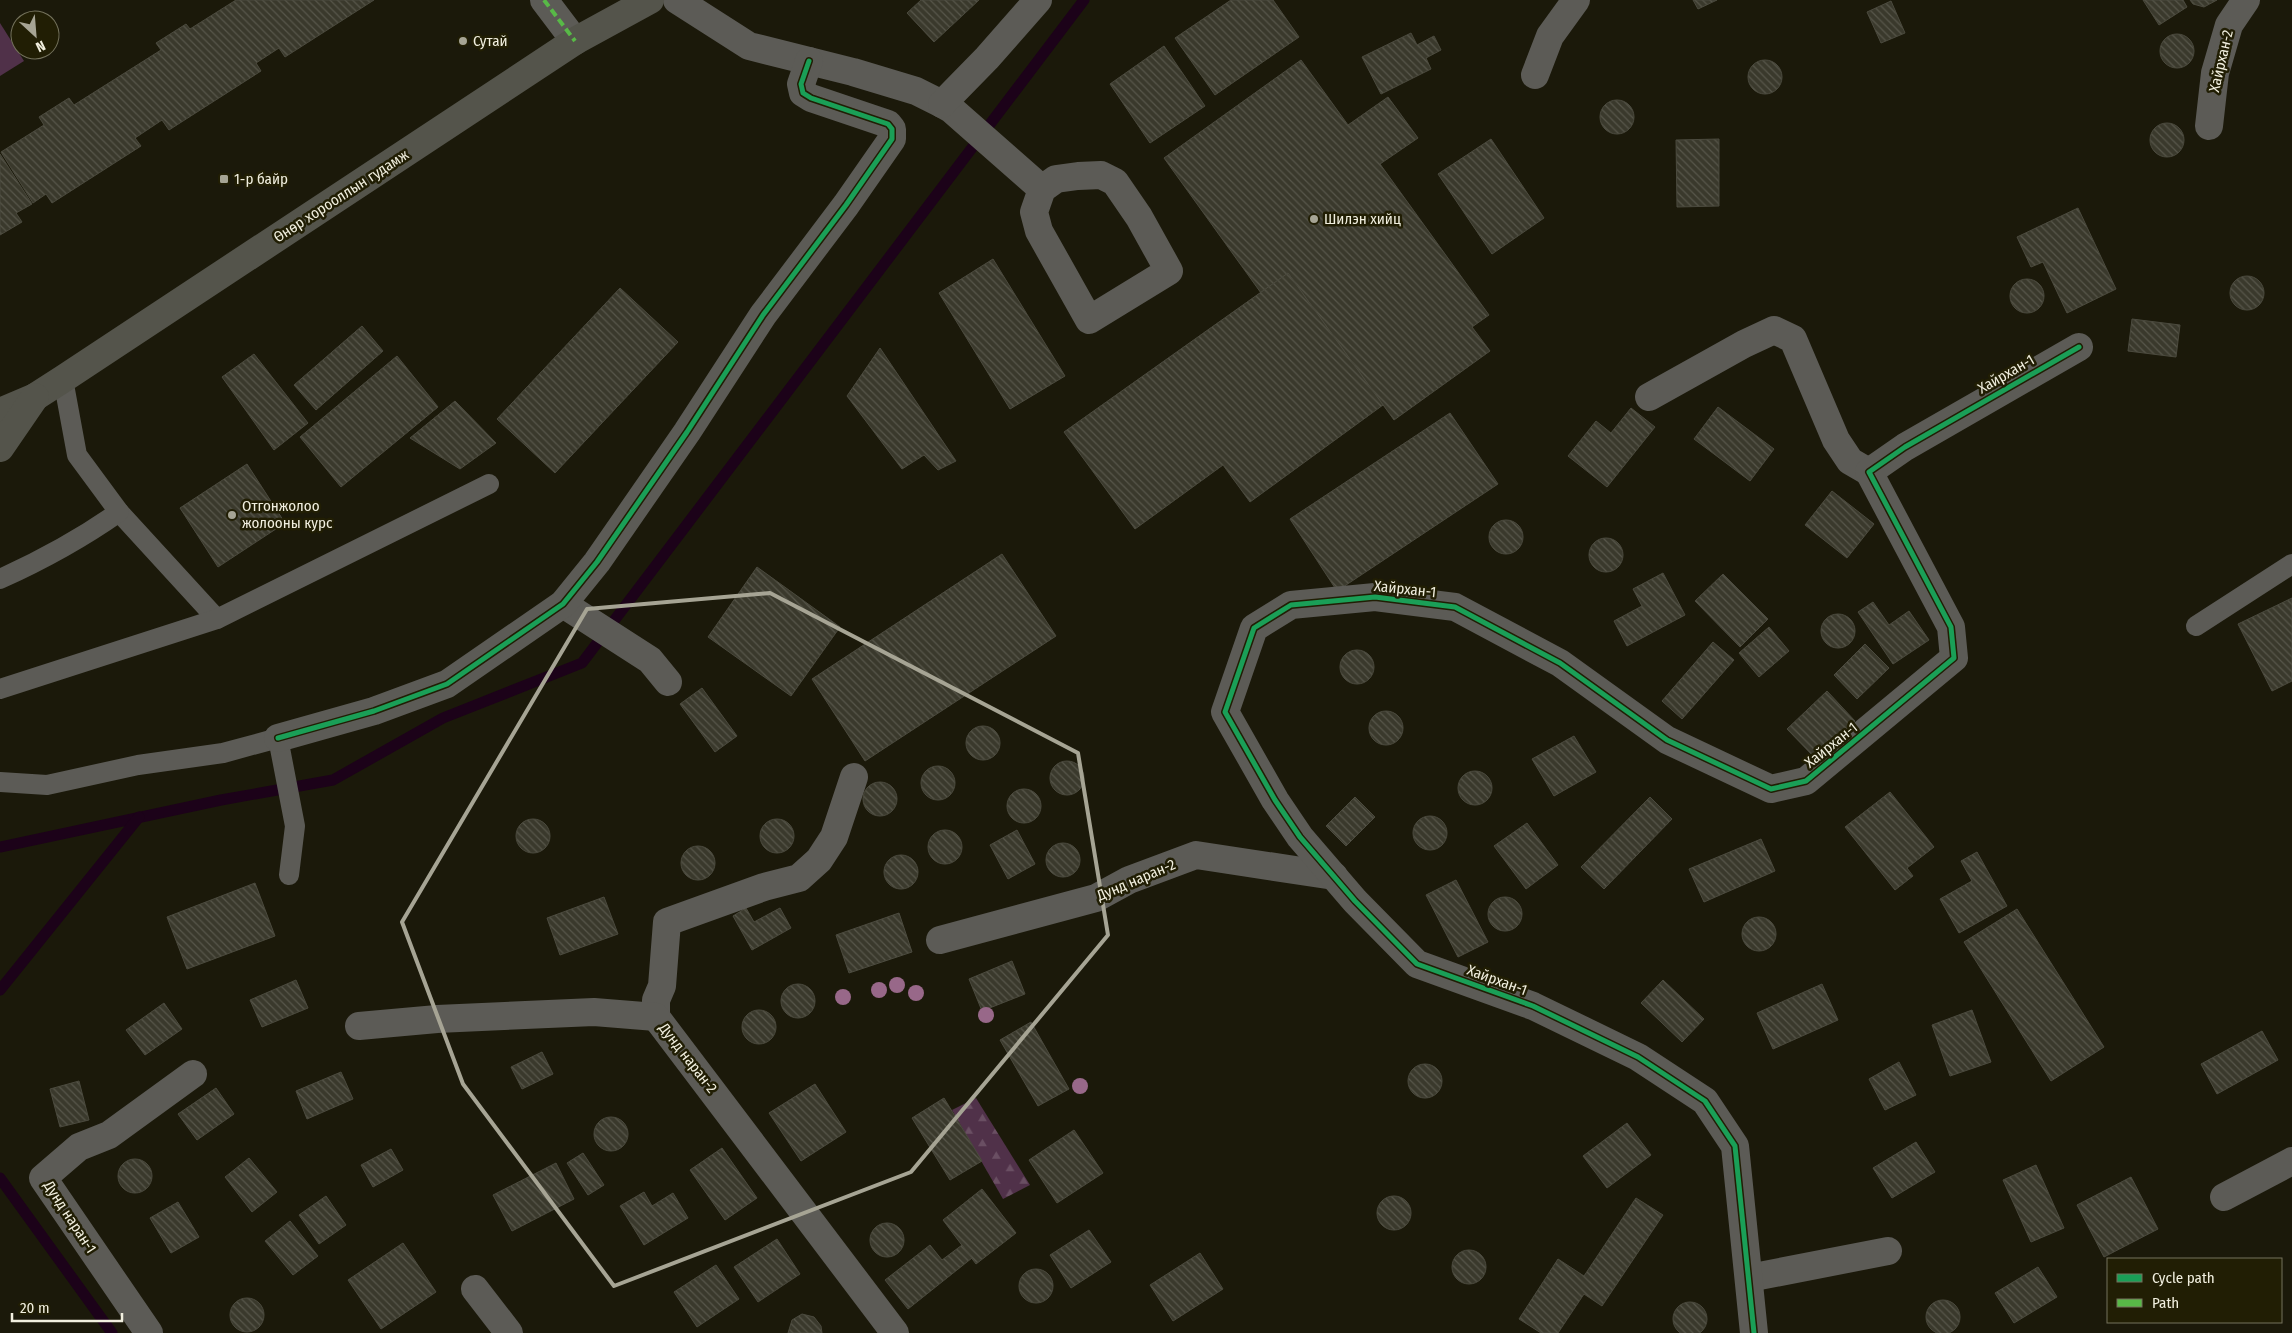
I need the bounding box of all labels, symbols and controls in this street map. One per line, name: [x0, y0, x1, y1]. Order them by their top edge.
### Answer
north arrow: [10, 10, 60, 60]
street label: Хайрхан-2: [2205, 28, 2237, 94]
place label: Сутай: [473, 32, 508, 50]
marker: Сутай: [457, 35, 469, 47]
text: N: [33, 37, 48, 56]
street label: Өнөр хорооллын гудамж: [270, 145, 412, 246]
place label: 1-р байр: [234, 170, 288, 188]
marker: 1-р байр: [218, 173, 230, 185]
place label: Шилэн хийц: [1324, 210, 1401, 228]
marker: Шилэн хийц: [1308, 213, 1320, 225]
street label: Хайрхан-1: [1974, 351, 2038, 397]
place label: Отгонжолоо жолооны курс: [242, 497, 333, 532]
marker: Отгонжолоо жолооны курс: [226, 509, 238, 521]
street label: Хайрхан-1: [1373, 577, 1437, 601]
street label: Хайрхан-1: [1801, 718, 1861, 772]
street label: Дунд наран-2: [1093, 855, 1178, 905]
street label: Хайрхан-1: [1465, 961, 1529, 999]
street label: Дунд наран-2: [654, 1019, 721, 1097]
street label: Дунд наран-1: [39, 1176, 100, 1257]
legend: [2107, 1258, 2282, 1323]
text: Cycle path: [2152, 1269, 2215, 1287]
scale bar: [12, 1290, 122, 1322]
text: Path: [2152, 1294, 2179, 1312]
text: 20 m: [20, 1299, 50, 1317]

